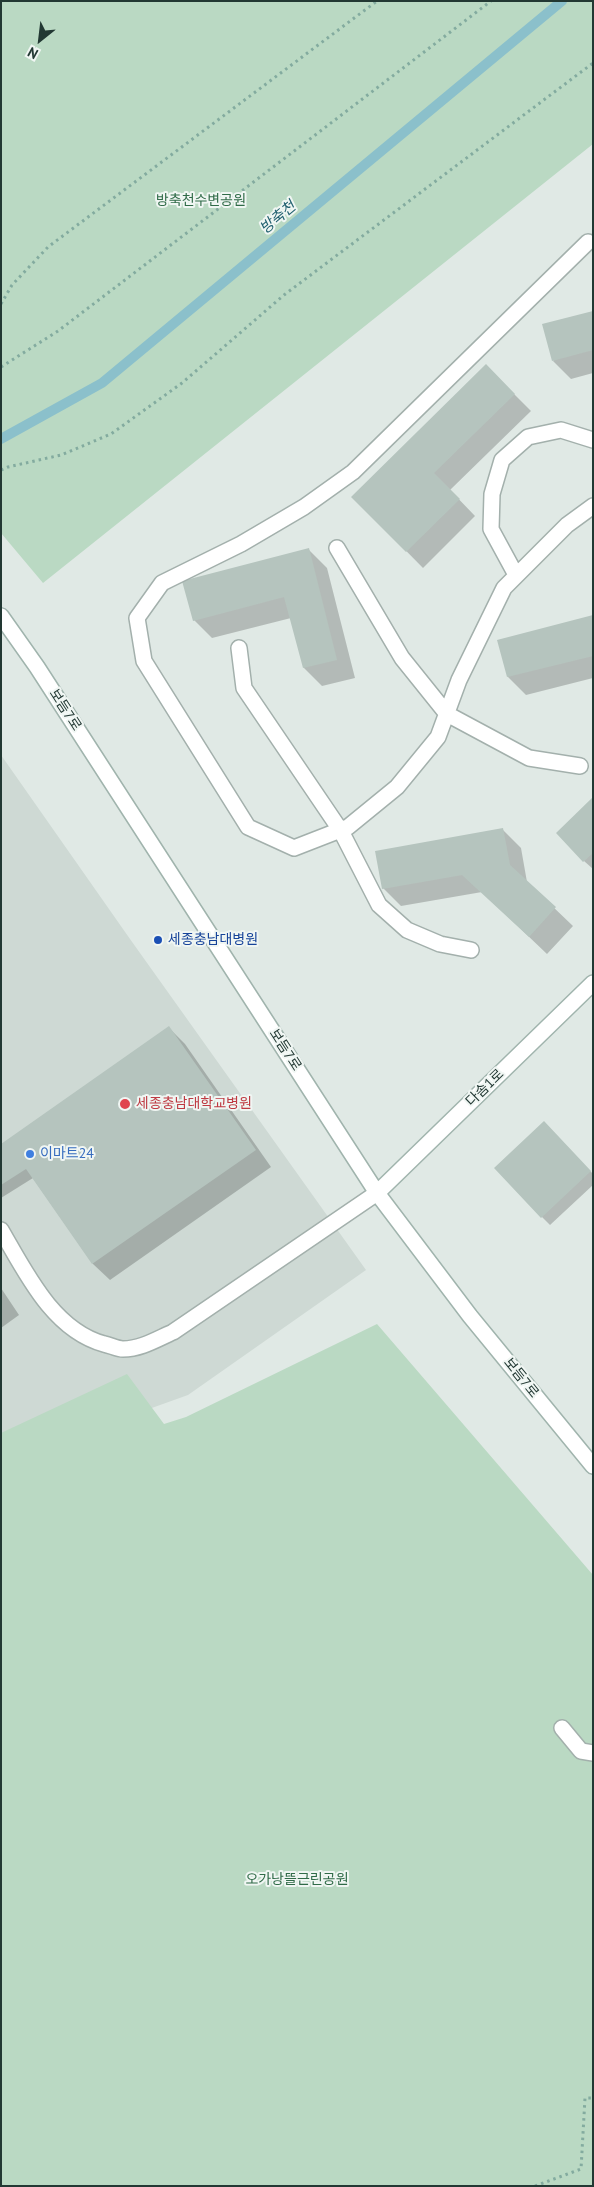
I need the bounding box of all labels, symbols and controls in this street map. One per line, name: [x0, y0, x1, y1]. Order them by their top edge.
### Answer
north arrow: [15, 15, 65, 65]
text: N: [24, 43, 41, 63]
park label: 방축천수변공원: [156, 193, 246, 209]
water label: 방축천: [256, 198, 300, 238]
street label: 보듬7로: [45, 686, 85, 734]
place label: 세종충남대병원: [168, 932, 258, 948]
marker: 세종충남대병원: [152, 934, 164, 946]
street label: 보듬7로: [265, 1026, 305, 1074]
street label: 다솜1로: [463, 1066, 507, 1110]
place label: 세종충남대학교병원: [136, 1096, 252, 1112]
marker: 세종충남대학교병원: [118, 1097, 132, 1111]
place label: 이마트24: [40, 1146, 94, 1162]
marker: 이마트24: [24, 1148, 36, 1160]
street label: 보듬7로: [500, 1355, 542, 1401]
park label: 오가낭뜰근린공원: [245, 1872, 349, 1888]

